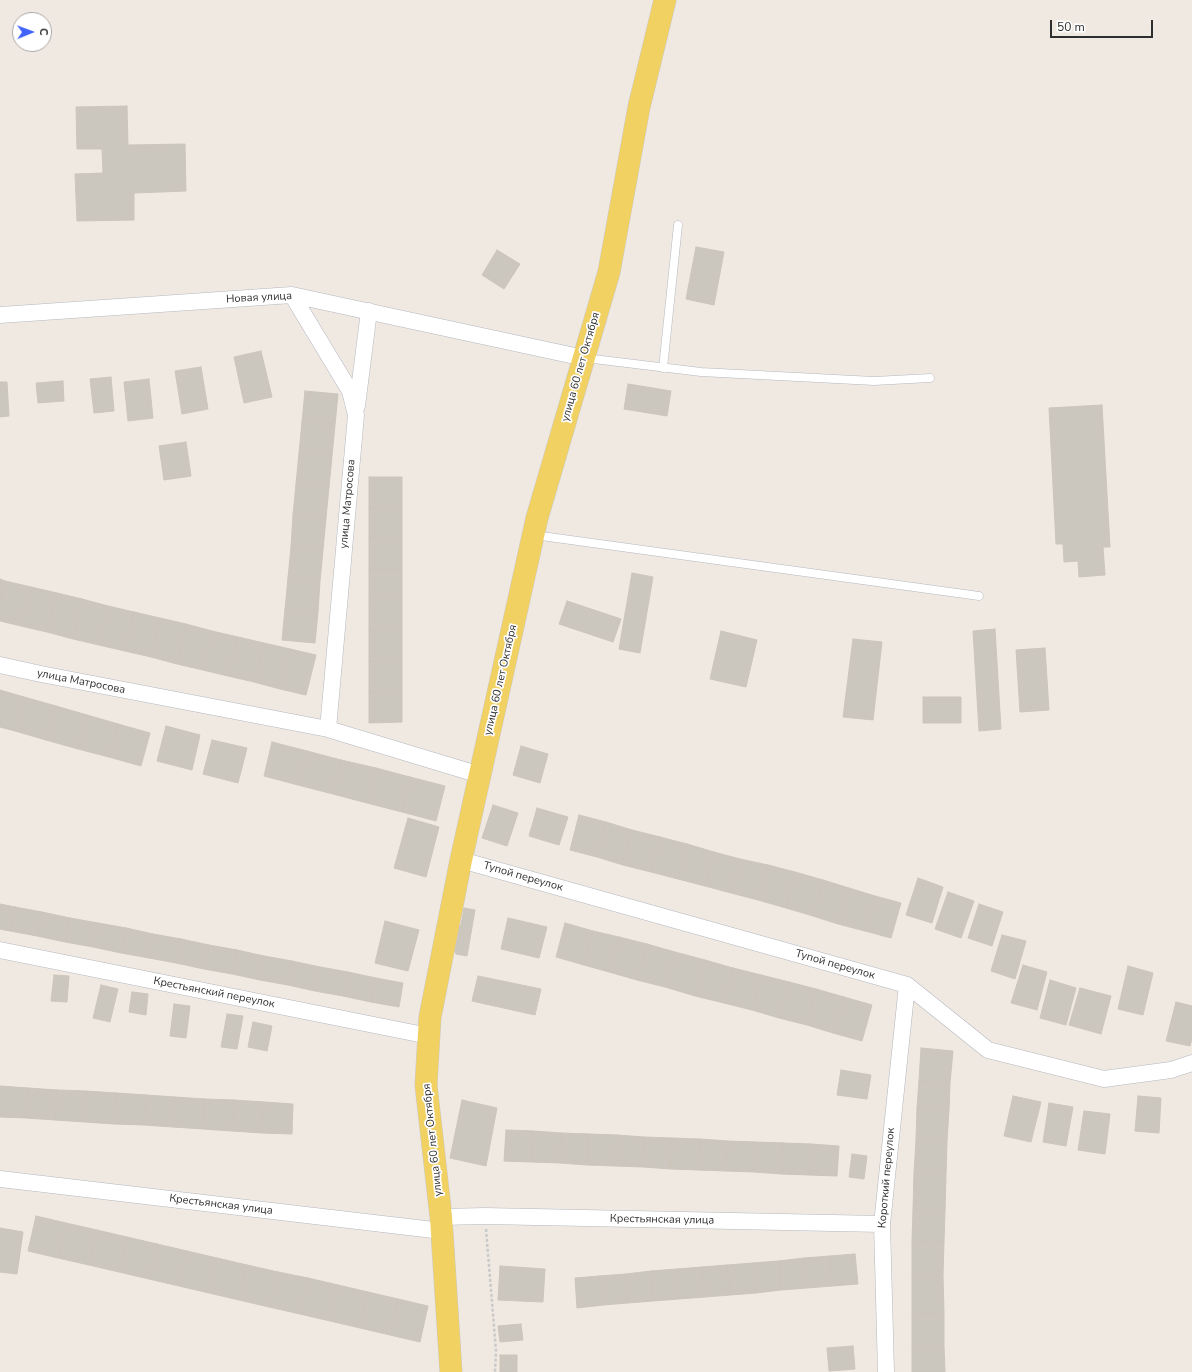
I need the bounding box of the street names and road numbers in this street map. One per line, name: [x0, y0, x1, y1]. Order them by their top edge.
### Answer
street label: Новая улица: [226, 290, 292, 306]
street label: улица 60 лет Октября: [559, 311, 603, 423]
street label: улица Матросова: [338, 459, 358, 549]
street label: улица 60 лет Октября: [482, 623, 520, 737]
street label: улица Матросова: [36, 667, 126, 697]
street label: Тупой переулок: [482, 859, 564, 895]
street label: Тупой переулок: [794, 947, 876, 983]
street label: Крестьянский переулок: [152, 975, 276, 1011]
street label: улица 60 лет Октября: [421, 1083, 445, 1197]
street label: Короткий переулок: [876, 1127, 898, 1229]
street label: Крестьянская улица: [168, 1192, 274, 1218]
street label: Крестьянская улица: [610, 1212, 714, 1228]

